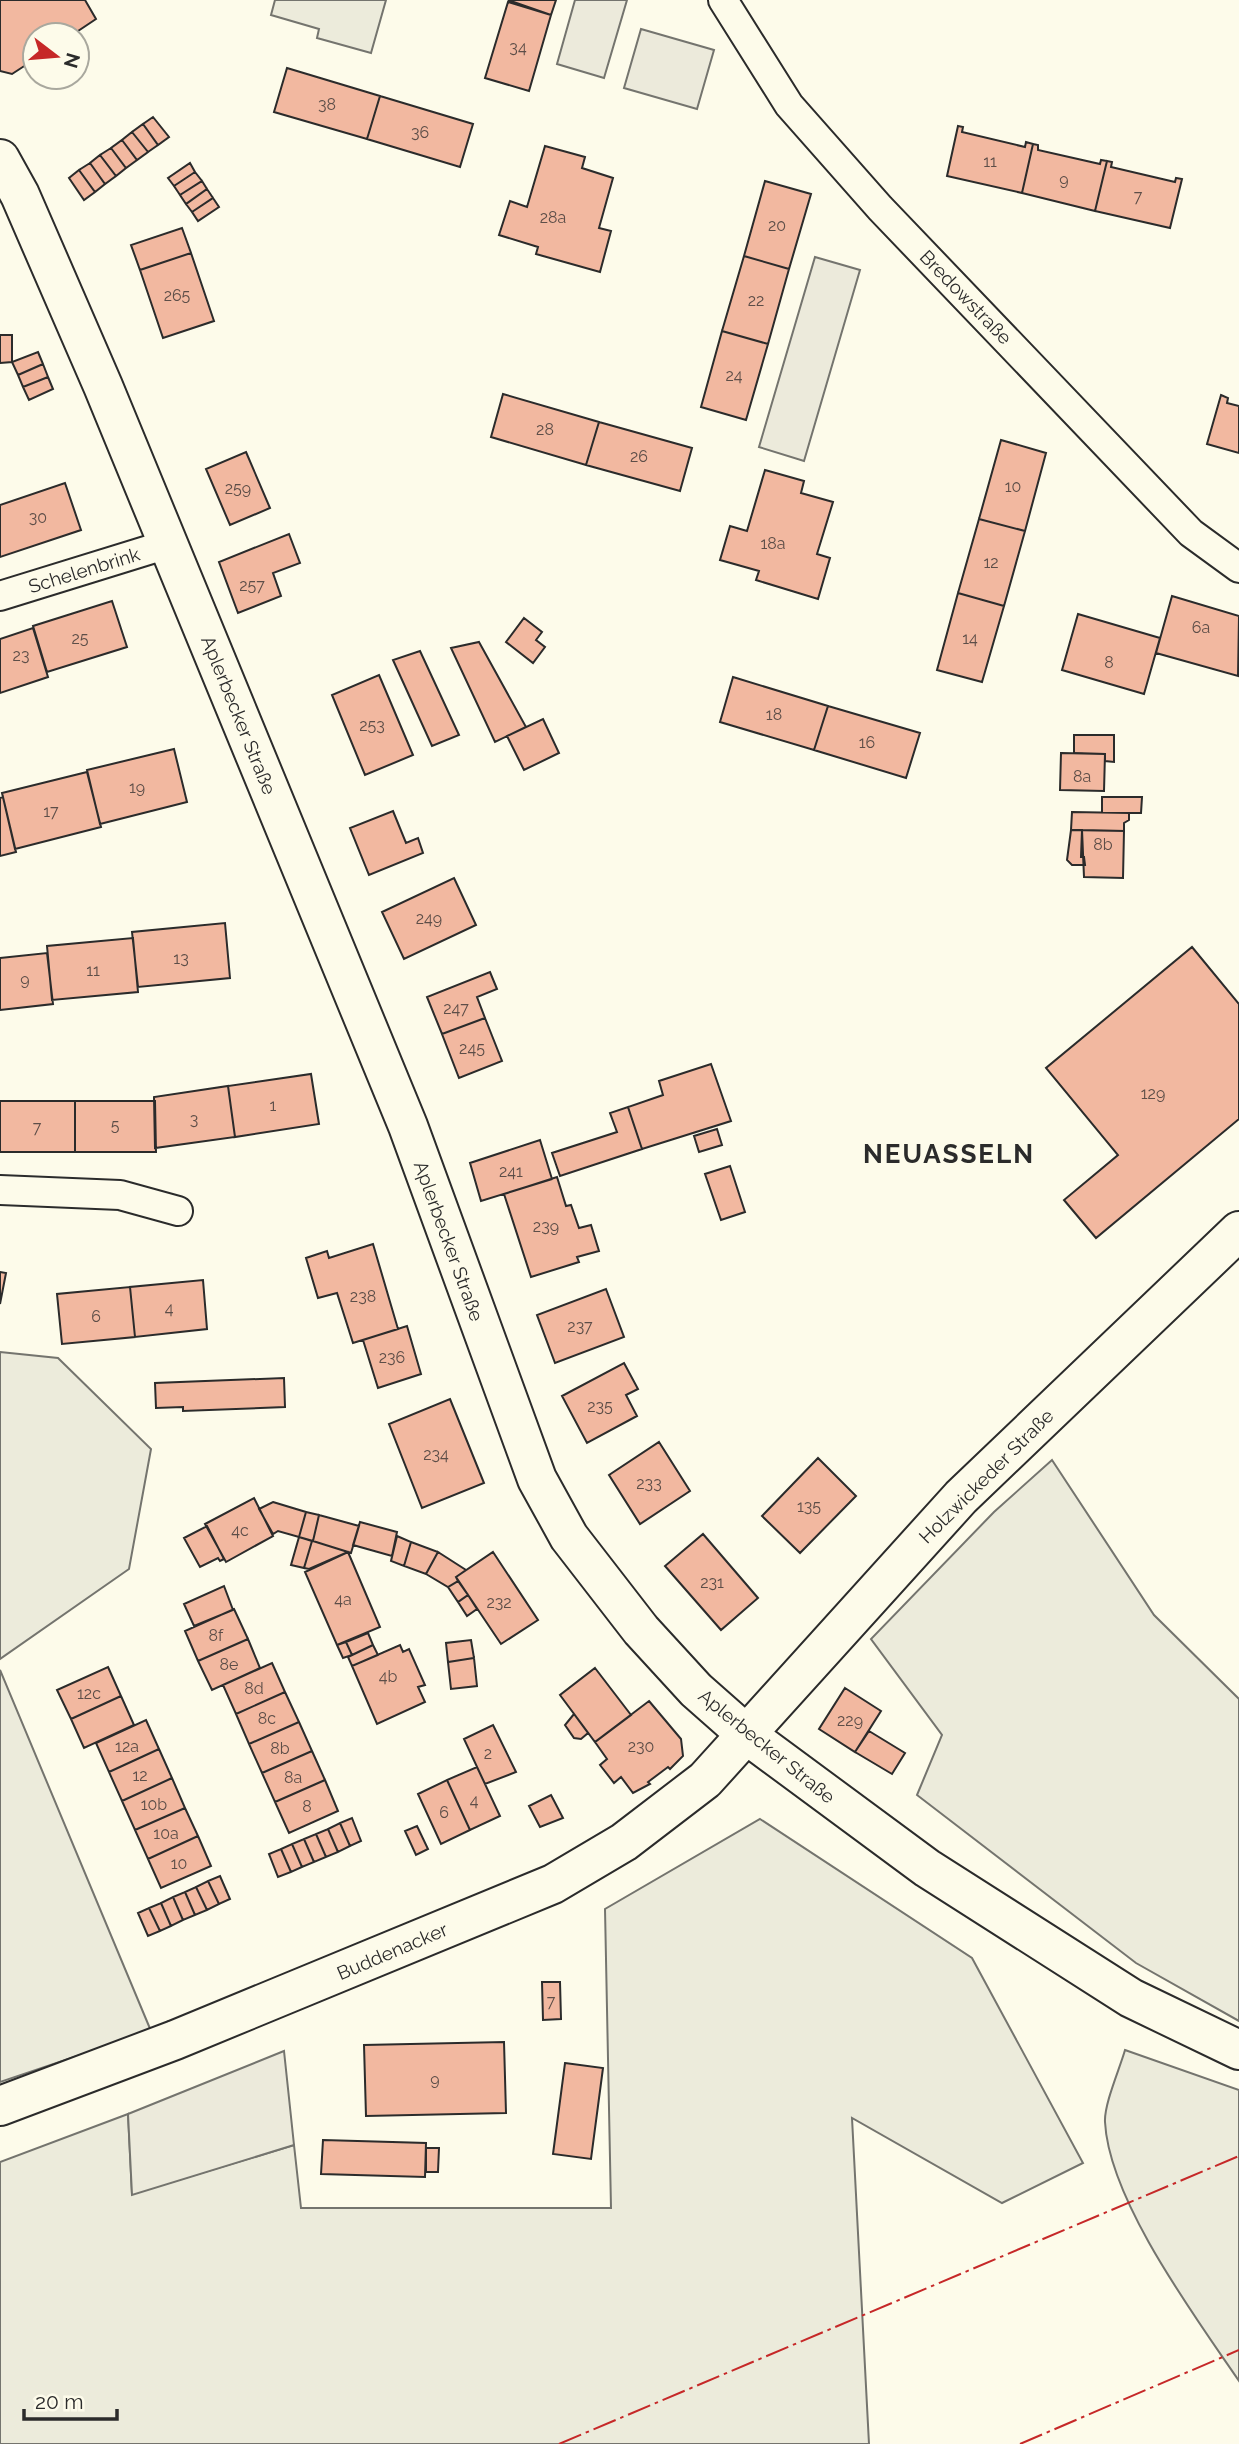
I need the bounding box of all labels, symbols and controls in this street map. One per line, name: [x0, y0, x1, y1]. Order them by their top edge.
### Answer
north arrow: [21, 21, 91, 91]
house number: 34: [509, 38, 527, 57]
text: N: [60, 51, 85, 71]
house number: 38: [318, 95, 336, 114]
house number: 36: [411, 123, 429, 142]
house number: 11: [983, 152, 997, 171]
house number: 9: [1059, 170, 1069, 189]
house number: 7: [1134, 187, 1143, 206]
house number: 28a: [540, 208, 566, 227]
house number: 20: [768, 216, 786, 235]
street label: Bredowstraße: [916, 245, 1016, 349]
house number: 265: [164, 286, 191, 305]
house number: 22: [748, 291, 764, 310]
house number: 24: [725, 366, 743, 385]
house number: 28: [536, 420, 554, 439]
house number: 26: [630, 447, 648, 466]
house number: 10: [1005, 477, 1021, 496]
house number: 259: [225, 479, 251, 498]
house number: 30: [29, 508, 47, 527]
house number: 18a: [760, 534, 786, 553]
street label: Schelenbrink: [26, 543, 142, 597]
house number: 12: [983, 553, 999, 572]
house number: 257: [239, 576, 265, 595]
house number: 6a: [1192, 618, 1210, 637]
house number: 25: [71, 629, 89, 648]
house number: 14: [962, 629, 978, 648]
street label: Aplerbecker Straße: [197, 633, 281, 797]
house number: 23: [13, 646, 29, 665]
house number: 8: [1104, 653, 1114, 672]
house number: 18: [766, 705, 782, 724]
house number: 253: [359, 716, 385, 735]
house number: 16: [859, 733, 875, 752]
house number: 8a: [1073, 767, 1091, 786]
house number: 19: [129, 778, 145, 797]
house number: 17: [43, 802, 59, 821]
house number: 8b: [1093, 835, 1113, 854]
house number: 249: [416, 909, 442, 928]
house number: 13: [173, 949, 189, 968]
house number: 11: [86, 961, 100, 980]
house number: 9: [20, 970, 30, 989]
house number: 247: [443, 999, 469, 1018]
house number: 245: [459, 1039, 485, 1058]
house number: 129: [1141, 1084, 1165, 1103]
house number: 1: [270, 1096, 277, 1115]
house number: 3: [190, 1110, 198, 1129]
house number: 5: [111, 1116, 120, 1135]
house number: 7: [33, 1118, 42, 1137]
district label: NEUASSELN: [863, 1139, 1035, 1169]
street label: Aplerbecker Straße: [410, 1158, 488, 1324]
house number: 241: [499, 1162, 523, 1181]
house number: 239: [533, 1217, 559, 1236]
house number: 238: [350, 1287, 376, 1306]
house number: 4: [165, 1299, 174, 1318]
house number: 6: [91, 1307, 101, 1326]
house number: 237: [567, 1317, 593, 1336]
house number: 236: [379, 1348, 405, 1367]
house number: 235: [587, 1397, 613, 1416]
street label: Holzwickeder Straße: [914, 1404, 1058, 1548]
house number: 234: [423, 1445, 449, 1464]
house number: 233: [636, 1474, 662, 1493]
house number: 135: [797, 1497, 821, 1516]
house number: 4c: [231, 1521, 249, 1540]
house number: 231: [700, 1573, 724, 1592]
house number: 4a: [334, 1590, 352, 1609]
house number: 232: [486, 1593, 512, 1612]
house number: 8f: [209, 1626, 224, 1645]
house number: 8e: [220, 1655, 238, 1674]
house number: 4b: [379, 1667, 397, 1686]
house number: 8d: [244, 1679, 264, 1698]
house number: 12c: [77, 1684, 101, 1703]
street label: Aplerbecker Straße: [694, 1684, 840, 1808]
house number: 8c: [258, 1709, 276, 1728]
house number: 229: [837, 1711, 863, 1730]
house number: 12a: [115, 1737, 139, 1756]
house number: 230: [628, 1737, 654, 1756]
house number: 8b: [270, 1739, 290, 1758]
house number: 2: [484, 1744, 492, 1763]
house number: 12: [132, 1766, 148, 1785]
house number: 8a: [284, 1768, 302, 1787]
house number: 4: [470, 1791, 479, 1810]
house number: 10b: [141, 1795, 167, 1814]
house number: 8: [302, 1797, 312, 1816]
house number: 6: [439, 1803, 449, 1822]
house number: 10a: [153, 1824, 179, 1843]
house number: 10: [171, 1854, 187, 1873]
street label: Buddenacker: [333, 1918, 451, 1984]
house number: 7: [547, 1992, 556, 2011]
house number: 9: [430, 2070, 440, 2089]
scale bar: [24, 2378, 117, 2422]
text: 20 m: [35, 2389, 83, 2414]

